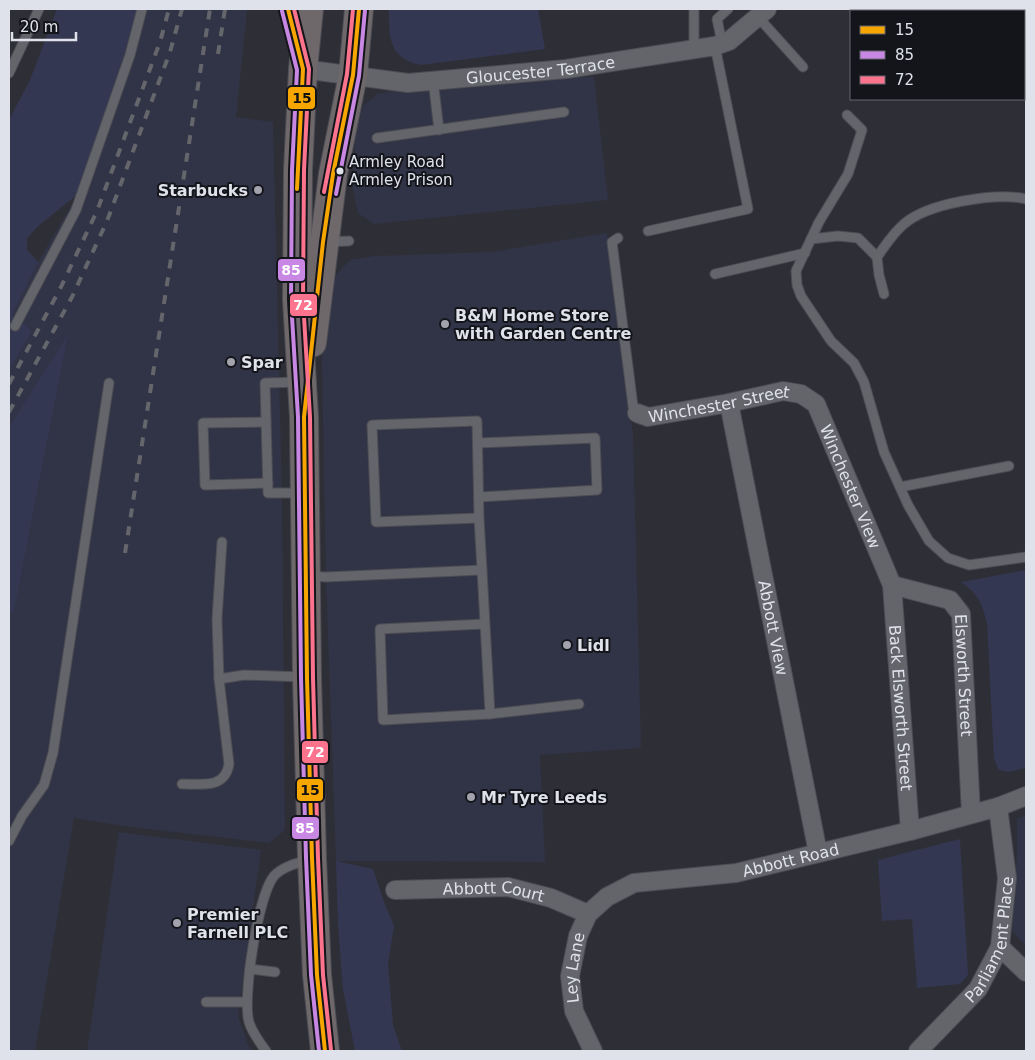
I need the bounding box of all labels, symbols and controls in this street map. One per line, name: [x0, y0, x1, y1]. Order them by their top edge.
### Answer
scale bar: [12, 10, 76, 42]
legend: [850, 10, 1025, 100]
text: 20 m: [20, 18, 58, 36]
text: 15: [895, 21, 914, 39]
text: 85: [895, 46, 914, 64]
street label: Gloucester Terrace: [465, 52, 616, 87]
text: 72: [895, 71, 914, 89]
line badge: 15: [287, 86, 316, 110]
text: 15: [292, 90, 312, 106]
place label: Armley Road Armley Prison: [349, 153, 452, 189]
marker: Armley Road Armley Prison: [335, 166, 345, 176]
place label: Starbucks: [158, 181, 248, 200]
marker: Starbucks: [252, 184, 264, 196]
line badge: 85: [277, 258, 306, 282]
text: 85: [281, 262, 301, 278]
line badge: 72: [289, 293, 318, 317]
text: 72: [293, 297, 313, 313]
place label: B&M Home Store with Garden Centre: [455, 306, 631, 343]
marker: B&M Home Store with Garden Centre: [439, 318, 451, 330]
place label: Spar: [241, 353, 283, 372]
marker: Spar: [225, 356, 237, 368]
street label: Winchester Street: [647, 382, 791, 426]
street label: Winchester View: [816, 422, 885, 551]
street label: Abbott View: [755, 578, 792, 677]
street label: Elsworth Street: [952, 614, 977, 737]
street label: Back Elsworth Street: [885, 624, 917, 792]
place label: Lidl: [577, 636, 610, 655]
marker: Lidl: [561, 639, 573, 651]
line badge: 72: [301, 740, 329, 764]
text: 72: [305, 744, 325, 760]
line badge: 15: [296, 778, 324, 802]
text: 15: [300, 782, 320, 798]
place label: Mr Tyre Leeds: [481, 788, 607, 807]
marker: Mr Tyre Leeds: [465, 791, 477, 803]
line badge: 85: [291, 816, 320, 840]
text: 85: [295, 820, 315, 836]
street label: Abbott Road: [740, 839, 841, 881]
street label: Parliament Place: [961, 875, 1017, 1006]
street label: Abbott Court: [442, 877, 546, 905]
place label: Premier Farnell PLC: [187, 905, 288, 942]
marker: Premier Farnell PLC: [171, 917, 183, 929]
street label: Ley Lane: [560, 931, 588, 1004]

